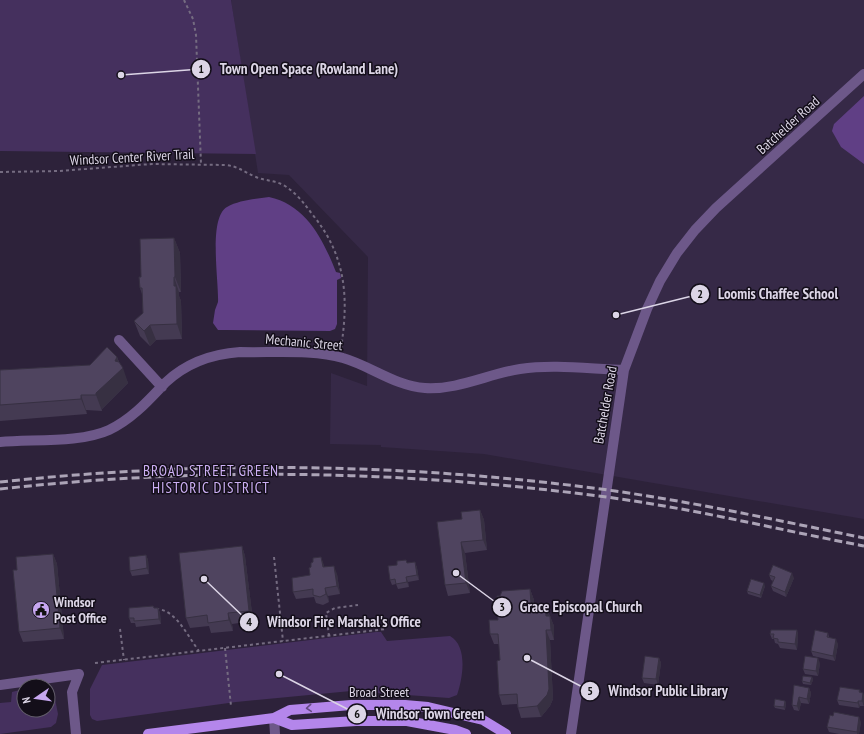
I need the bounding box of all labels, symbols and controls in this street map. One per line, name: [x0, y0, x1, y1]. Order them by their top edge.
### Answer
callout: Town Open Space (Rowland Lane): [191, 55, 406, 82]
text: Town Open Space (Rowland Lane): [220, 59, 398, 78]
text: 1: [198, 61, 204, 76]
street label: Batchelder Road: [753, 92, 823, 158]
street label: Windsor Center River Trail: [69, 145, 195, 169]
callout: Loomis Chaffee School: [690, 281, 847, 308]
text: Loomis Chaffee School: [718, 284, 838, 303]
text: 2: [697, 286, 703, 301]
street label: Mechanic Street: [265, 330, 343, 354]
street label: Batchelder Road: [589, 365, 621, 445]
district label: BROAD STREET GREEN HISTORIC DISTRICT: [143, 461, 279, 497]
place label: Windsor Post Office: [53, 593, 107, 627]
callout: Grace Episcopal Church: [492, 593, 650, 620]
text: Grace Episcopal Church: [520, 597, 642, 616]
text: 3: [499, 599, 505, 614]
public building icon: Windsor Post Office: [31, 600, 51, 620]
callout: Windsor Fire Marshal's Office: [239, 608, 429, 635]
text: Windsor Fire Marshal's Office: [266, 612, 421, 631]
text: 4: [246, 614, 252, 629]
callout: Windsor Public Library: [580, 677, 736, 704]
north arrow: [16, 678, 56, 718]
text: Windsor Public Library: [607, 681, 729, 700]
street label: Broad Street: [349, 683, 409, 701]
text: 5: [587, 683, 593, 698]
text: N: [19, 696, 34, 705]
callout: Windsor Town Green: [347, 701, 492, 728]
one-way arrow: [305, 704, 312, 713]
text: Windsor Town Green: [375, 704, 485, 723]
text: 6: [354, 706, 360, 721]

